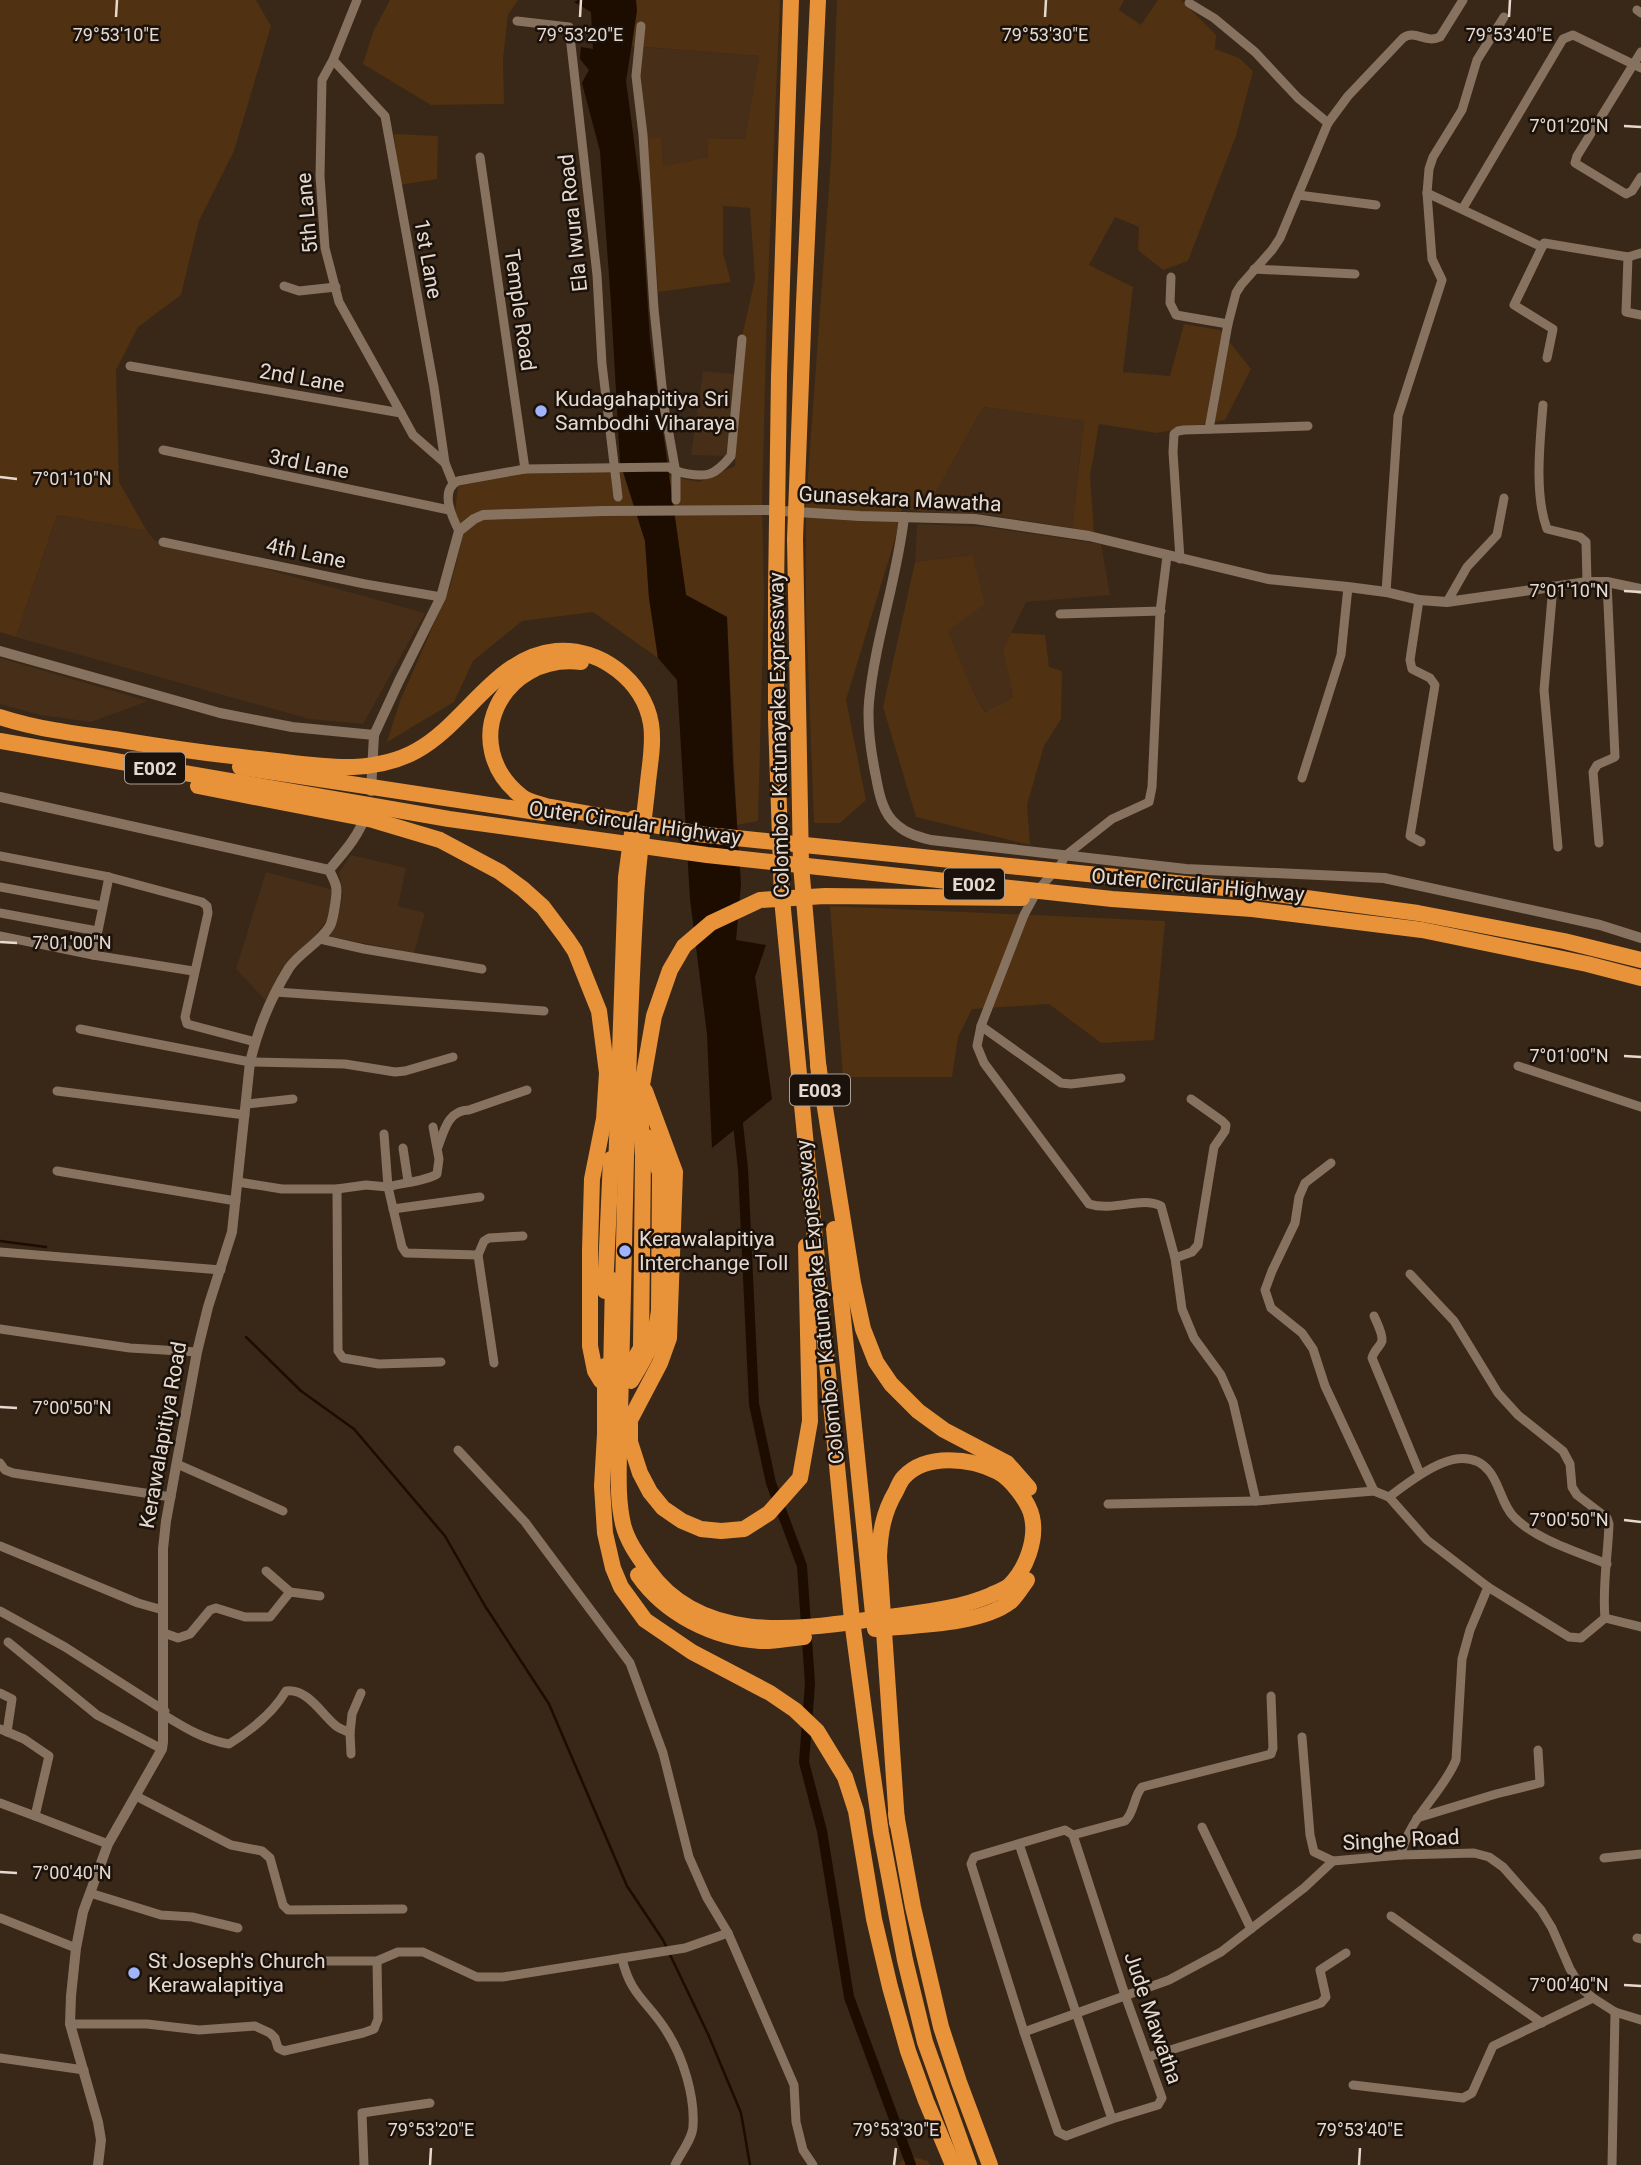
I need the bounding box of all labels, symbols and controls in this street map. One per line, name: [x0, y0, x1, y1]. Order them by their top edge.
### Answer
text: 79°53'10"E: [73, 24, 159, 45]
text: 79°53'20"E: [537, 24, 623, 45]
text: 79°53'30"E: [1002, 24, 1088, 45]
text: 79°53'40"E: [1466, 24, 1552, 45]
text: 7°01'20"N: [1529, 115, 1609, 136]
street label: Ela Iwura Road: [554, 153, 592, 293]
street label: 5th Lane: [292, 172, 322, 254]
street label: 1st Lane: [409, 217, 447, 301]
street label: Temple Road: [500, 248, 540, 372]
street label: 2nd Lane: [258, 359, 346, 397]
place label: Kudagahapitiya Sri Sambodhi Viharaya: [555, 387, 735, 435]
marker: Kudagahapitiya Sri Sambodhi Viharaya: [533, 403, 549, 419]
street label: 3rd Lane: [267, 444, 351, 484]
text: 7°01'10"N: [32, 468, 112, 489]
street label: Gunasekara Mawatha: [798, 482, 1002, 516]
street label: 4th Lane: [264, 533, 348, 573]
street label: Colombo - Katunayake Expressway: [764, 572, 794, 898]
text: 7°01'10"N: [1529, 580, 1609, 601]
road number: E002: [125, 752, 185, 783]
street label: Outer Circular Highway: [527, 796, 743, 850]
street label: Outer Circular Highway: [1090, 864, 1306, 906]
road number: E002: [944, 869, 1004, 900]
text: 7°01'00"N: [32, 932, 112, 953]
text: 7°01'00"N: [1529, 1045, 1609, 1066]
road number: E003: [790, 1074, 850, 1106]
street label: Colombo - Katunayake Expressway: [791, 1139, 849, 1465]
place label: Kerawalapitiya Interchange Toll: [639, 1227, 788, 1275]
marker: Kerawalapitiya Interchange Toll: [617, 1243, 633, 1259]
street label: Kerawalapitiya Road: [135, 1340, 191, 1530]
text: 7°00'50"N: [32, 1397, 112, 1418]
text: 7°00'50"N: [1529, 1509, 1609, 1530]
street label: Singhe Road: [1342, 1825, 1460, 1855]
text: 7°00'40"N: [32, 1862, 112, 1883]
place label: St Joseph's Church Kerawalapitiya: [148, 1949, 326, 1997]
street label: Jude Mawatha: [1119, 1949, 1187, 2087]
marker: St Joseph's Church Kerawalapitiya: [126, 1965, 142, 1981]
text: 7°00'40"N: [1529, 1974, 1609, 1995]
text: 79°53'20"E: [388, 2119, 474, 2140]
text: 79°53'30"E: [853, 2119, 939, 2140]
text: 79°53'40"E: [1317, 2119, 1403, 2140]

